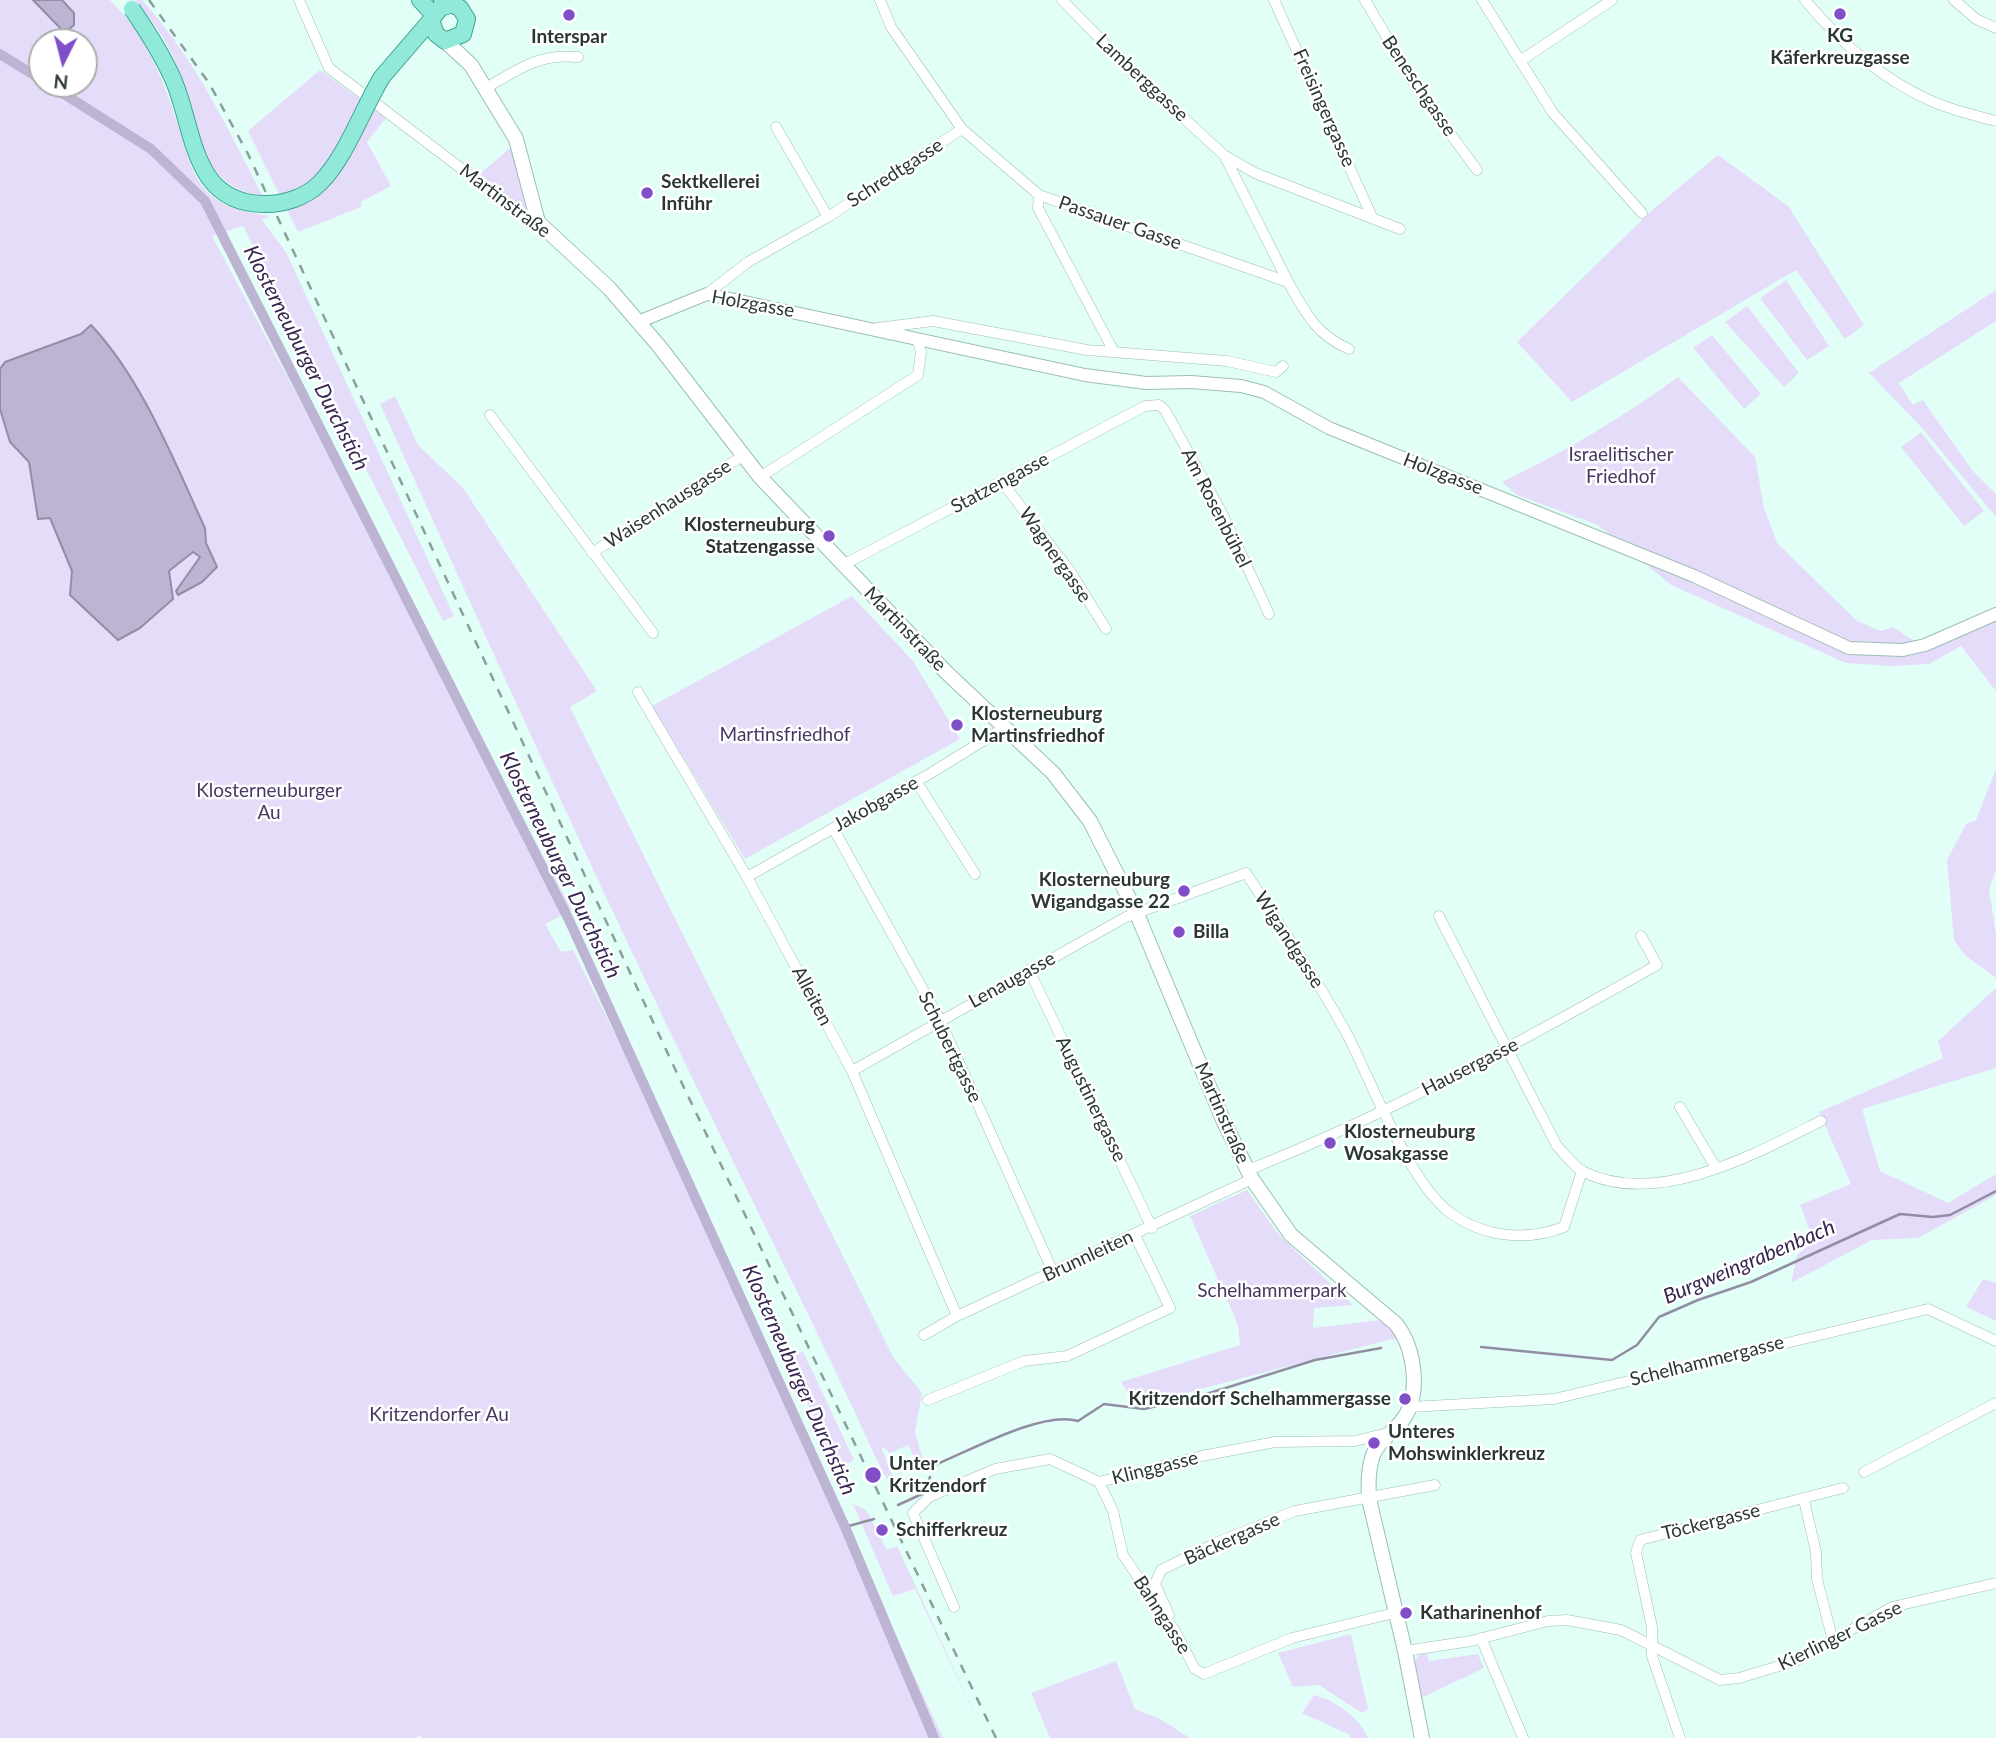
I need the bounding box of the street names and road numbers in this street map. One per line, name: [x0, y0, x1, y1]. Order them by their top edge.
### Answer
street label: Lamberggasse: [1091, 29, 1193, 127]
street label: Beneschgasse: [1377, 31, 1461, 141]
street label: Freisingergasse: [1288, 45, 1360, 171]
street label: Schredtgasse: [843, 134, 947, 212]
street label: Martinstraße: [455, 159, 555, 243]
street label: Passauer Gasse: [1055, 191, 1185, 255]
street label: Holzgasse: [710, 285, 796, 323]
street label: Am Rosenbühel: [1176, 445, 1256, 571]
street label: Statzengasse: [947, 448, 1053, 518]
street label: Holzgasse: [1400, 448, 1486, 500]
street label: Waisenhausgasse: [601, 455, 735, 553]
street label: Wagnergasse: [1014, 503, 1096, 607]
street label: Martinstraße: [859, 582, 951, 676]
street label: Jakobgasse: [830, 771, 922, 837]
street label: Wigandgasse: [1249, 887, 1329, 993]
street label: Lenaugasse: [965, 947, 1059, 1013]
street label: Alleiten: [787, 962, 837, 1030]
street label: Schubertgasse: [913, 988, 987, 1106]
street label: Augustinergasse: [1051, 1033, 1131, 1165]
street label: Hausergasse: [1418, 1033, 1522, 1101]
street label: Martinstraße: [1190, 1059, 1254, 1167]
street label: Brunnleiten: [1039, 1225, 1137, 1287]
street label: Schelhammergasse: [1627, 1331, 1787, 1391]
street label: Klinggasse: [1110, 1446, 1200, 1490]
street label: Töckergasse: [1659, 1499, 1763, 1545]
street label: Bäckergasse: [1181, 1508, 1283, 1570]
street label: Bahngasse: [1128, 1572, 1196, 1658]
street label: Kierlinger Gasse: [1774, 1596, 1906, 1676]

